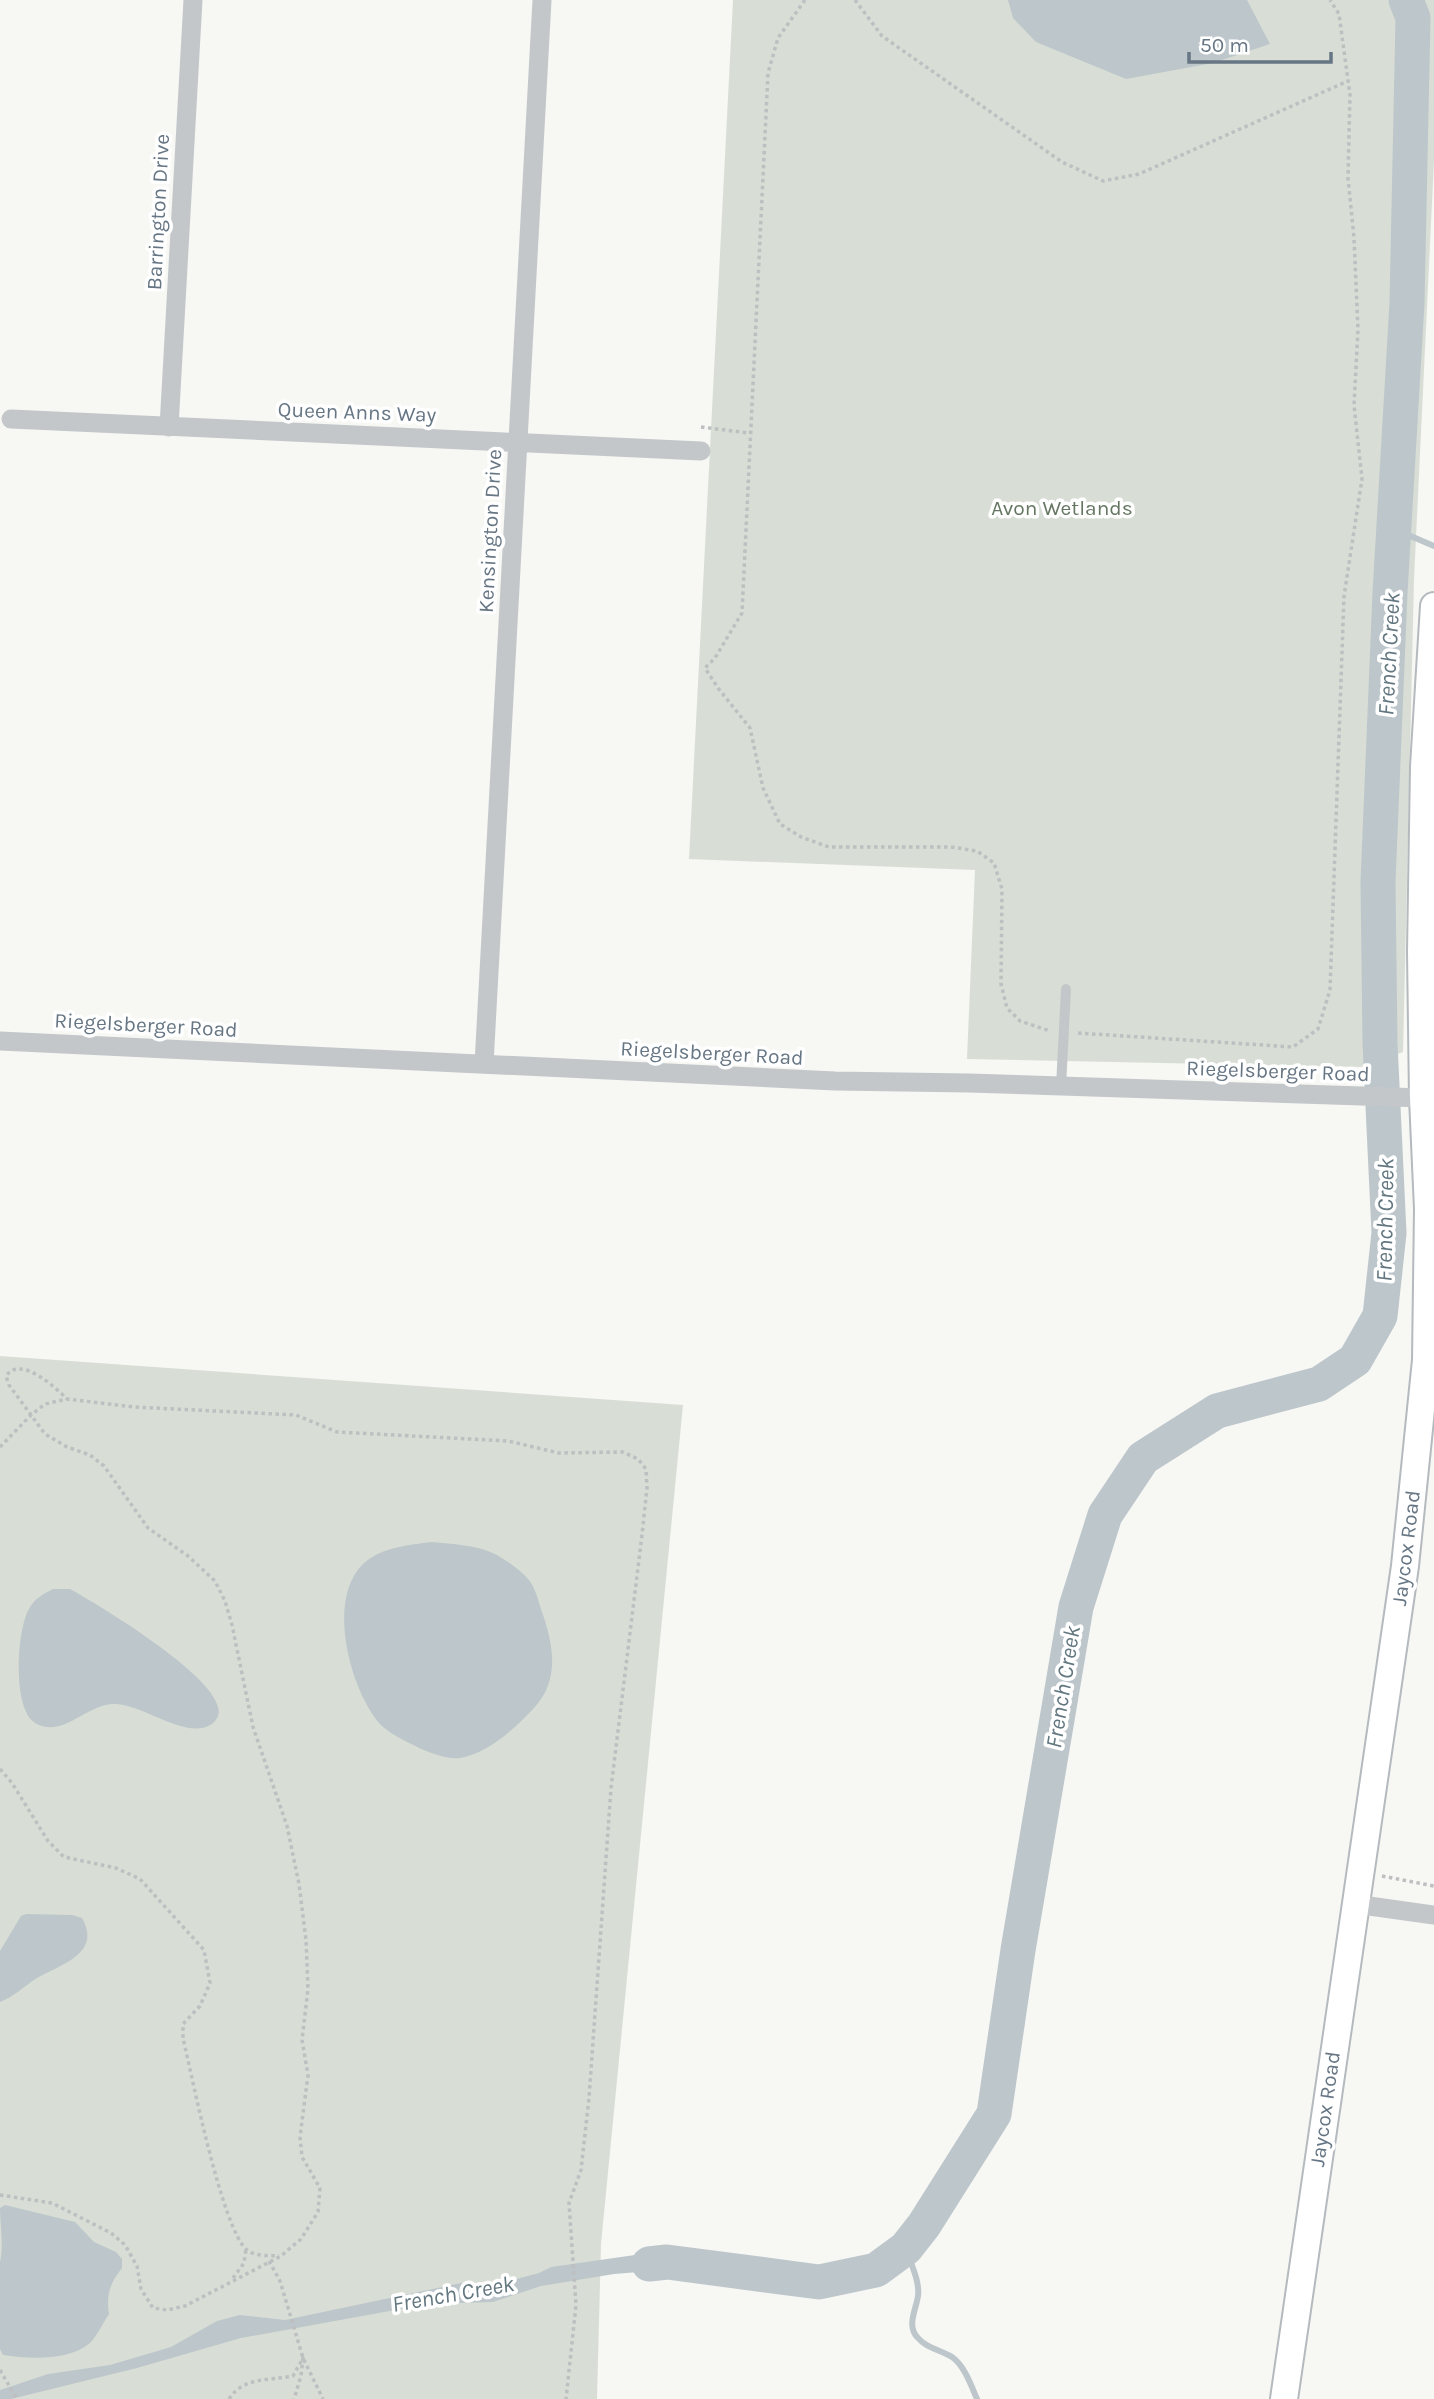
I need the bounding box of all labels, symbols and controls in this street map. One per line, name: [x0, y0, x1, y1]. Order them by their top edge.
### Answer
scale bar: [1189, 21, 1331, 65]
text: 50 m: [1200, 33, 1249, 57]
street label: Barrington Drive: [142, 133, 174, 291]
street label: Queen Anns Way: [277, 397, 437, 427]
street label: Kensington Drive: [474, 448, 506, 614]
park label: Avon Wetlands: [991, 496, 1133, 520]
water label: French Creek: [1372, 591, 1406, 716]
street label: Riegelsberger Road: [54, 1008, 238, 1042]
street label: Riegelsberger Road: [620, 1036, 804, 1070]
street label: Riegelsberger Road: [1186, 1056, 1370, 1086]
water label: French Creek: [1370, 1158, 1400, 1282]
street label: Jaycox Road: [1387, 1489, 1425, 1607]
water label: French Creek: [1040, 1624, 1086, 1750]
street label: Jaycox Road: [1305, 2050, 1345, 2168]
water label: French Creek: [390, 2270, 516, 2318]

